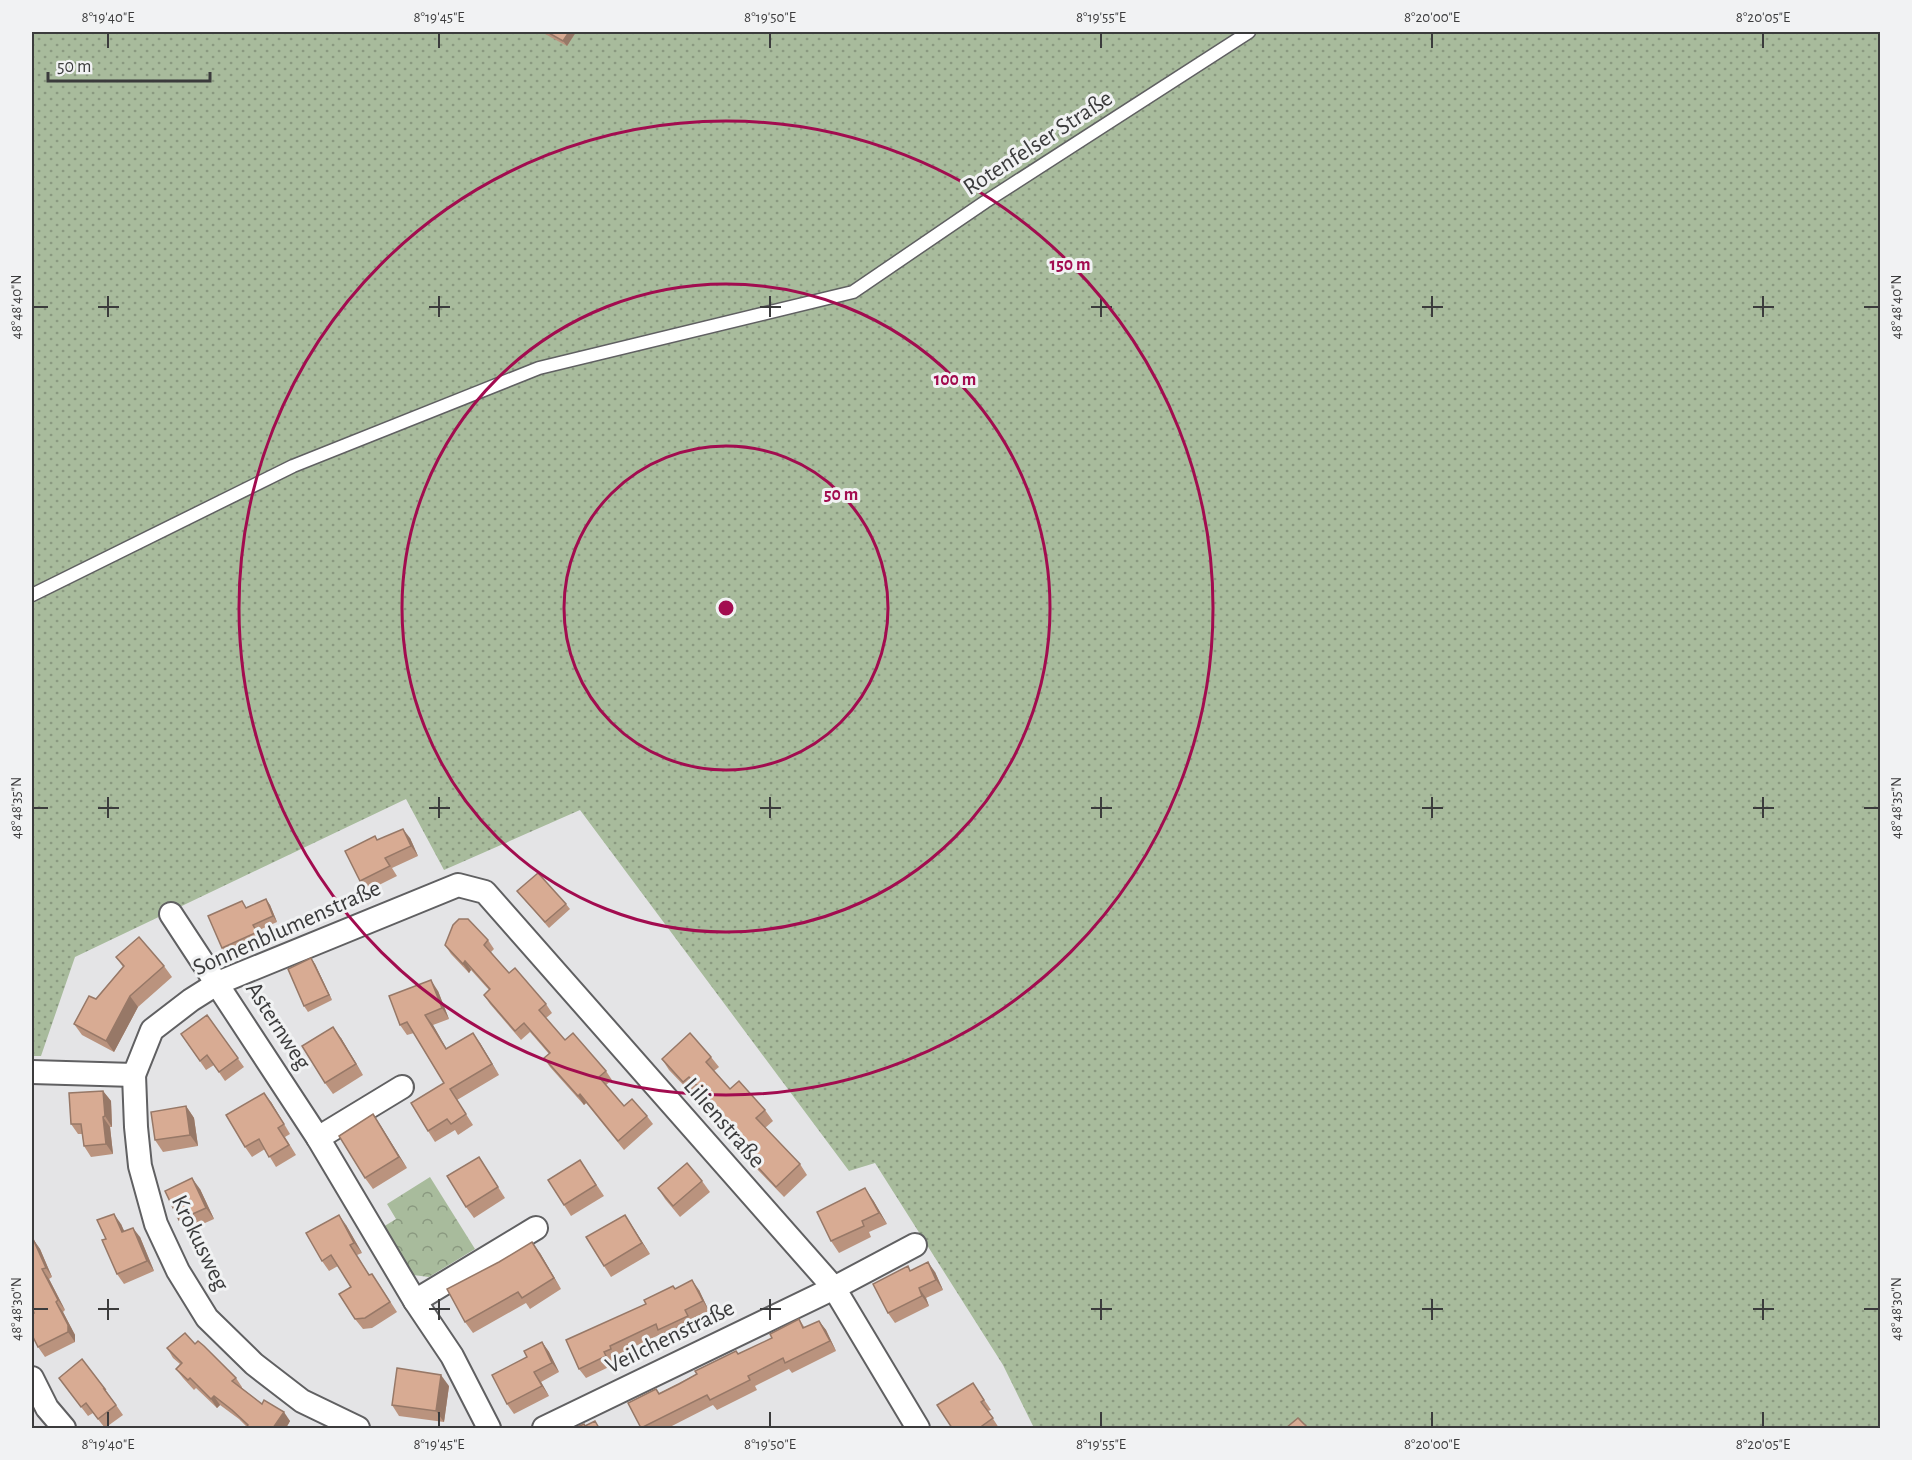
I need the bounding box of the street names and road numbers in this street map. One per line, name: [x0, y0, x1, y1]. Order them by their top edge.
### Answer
street label: Rotenfelser Straße: [959, 86, 1117, 200]
street label: Sonnenblumenstraße: [189, 876, 385, 980]
street label: Asternweg: [241, 978, 315, 1074]
street label: Lilienstraße: [679, 1073, 769, 1173]
street label: Krokusweg: [167, 1192, 233, 1295]
street label: Veilchenstraße: [602, 1296, 738, 1378]

